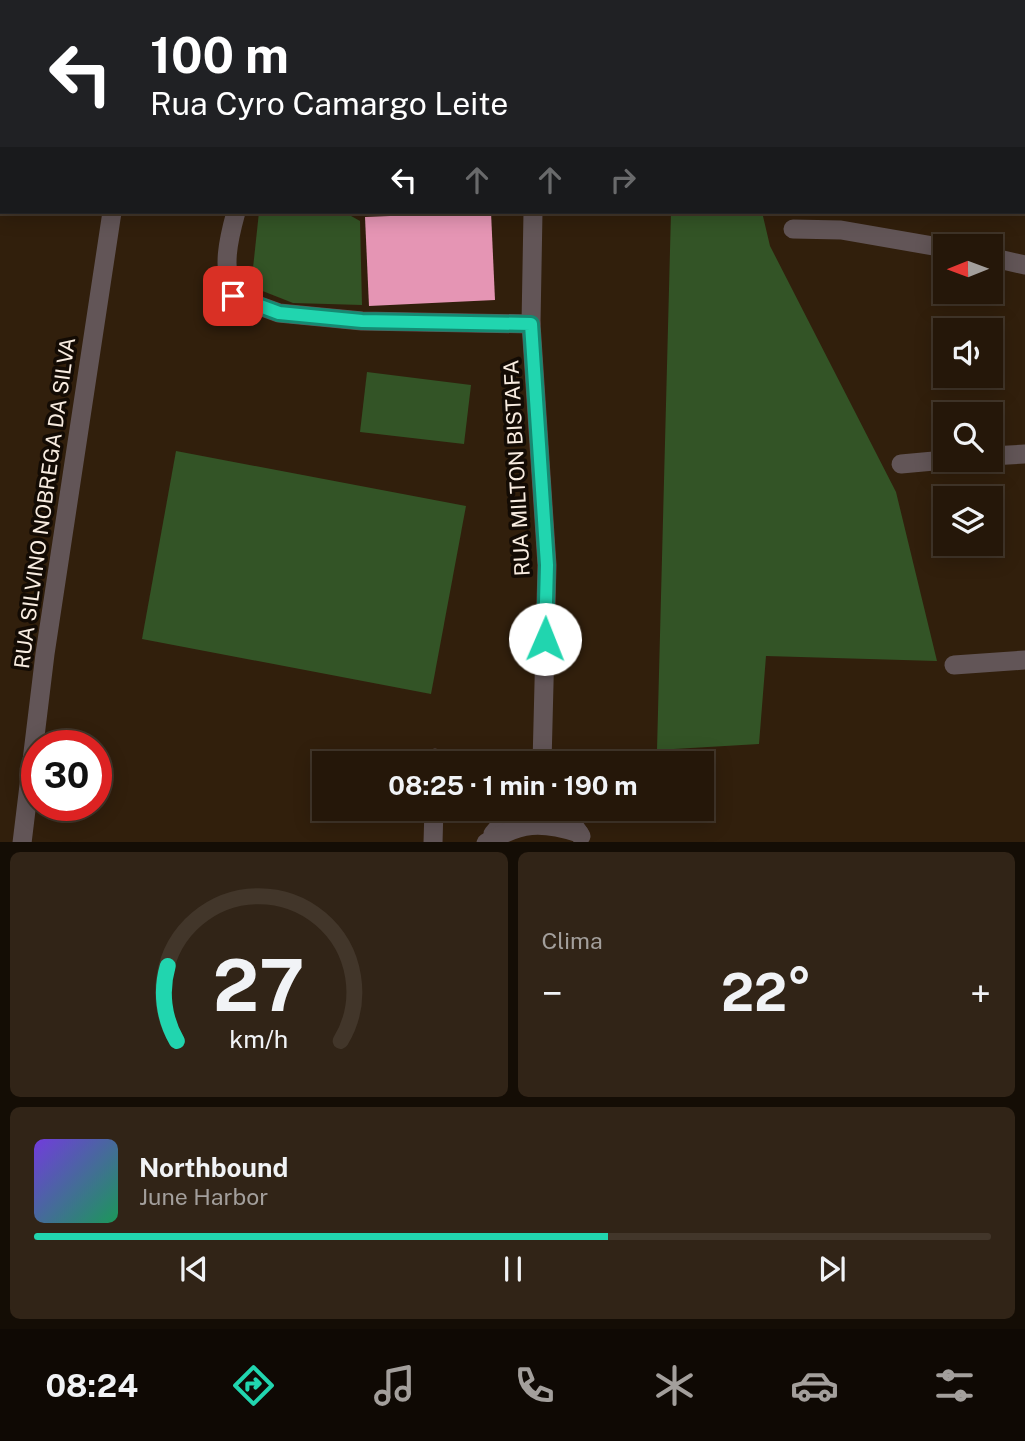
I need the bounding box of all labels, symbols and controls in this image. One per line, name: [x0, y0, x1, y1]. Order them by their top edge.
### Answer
text: 100 m: [150, 26, 289, 84]
icon: left: [35, 28, 126, 119]
text: Rua Cyro Camargo Leite: [150, 85, 508, 122]
icon: left: [385, 161, 423, 199]
icon: ahead: [458, 161, 496, 199]
icon: ahead: [531, 161, 569, 199]
icon: right: [604, 161, 642, 199]
north arrow: [933, 234, 1003, 304]
map controls: [933, 234, 1003, 556]
pin: [203, 266, 263, 326]
icon: arrive: [214, 277, 252, 315]
button: sound: [933, 318, 1003, 388]
street label: RUA SILVINO NOBREGA DA SILVA: [9, 336, 80, 670]
street label: RUA MILTON BISTAFA: [498, 359, 535, 577]
button: search: [933, 402, 1003, 472]
button: layers: [933, 486, 1003, 556]
position arrow: [508, 602, 582, 676]
speed limit sign: 30: [21, 730, 112, 821]
text: 08:25 · 1 min · 190 m: [388, 770, 638, 801]
text: Clima: [542, 927, 603, 954]
text: 27: [213, 942, 305, 1027]
text: 22°: [721, 962, 812, 1023]
text: −: [542, 971, 563, 1016]
text: +: [970, 971, 991, 1016]
text: km/h: [229, 1023, 288, 1053]
text: Northbound: [139, 1152, 288, 1183]
text: June Harbor: [139, 1183, 268, 1210]
icon: previous: [175, 1250, 213, 1288]
icon: pause: [494, 1250, 532, 1288]
icon: next: [813, 1250, 851, 1288]
icon: directions: [229, 1361, 278, 1410]
icon: music: [370, 1361, 419, 1410]
icon: phone: [510, 1361, 559, 1410]
icon: climate: [650, 1361, 699, 1410]
icon: car: [790, 1361, 839, 1410]
icon: filters: [930, 1361, 979, 1410]
text: 08:24: [46, 1367, 138, 1404]

